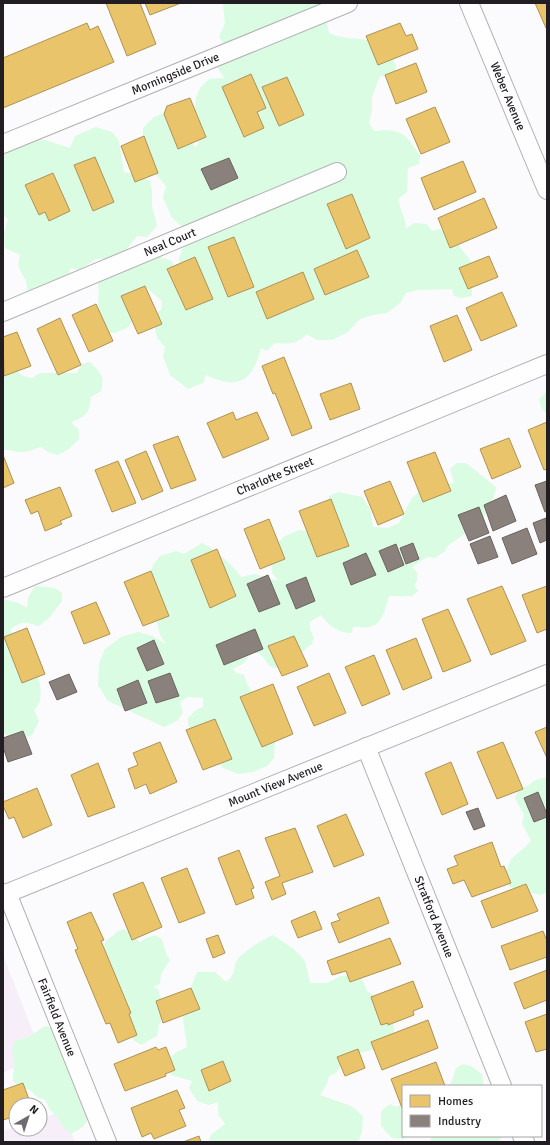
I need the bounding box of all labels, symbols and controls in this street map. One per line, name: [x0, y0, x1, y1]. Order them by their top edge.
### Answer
street label: Morningside Drive: [129, 49, 221, 99]
street label: Weber Avenue: [486, 60, 528, 133]
street label: Neal Court: [142, 225, 199, 260]
street label: Charlotte Street: [234, 454, 316, 499]
street label: Mount View Avenue: [226, 759, 325, 811]
street label: Stratford Avenue: [411, 874, 457, 960]
street label: Fairfield Avenue: [34, 976, 79, 1059]
legend: [402, 1085, 542, 1137]
text: Homes: [438, 1094, 473, 1109]
north arrow: [8, 1097, 48, 1137]
text: N: [27, 1102, 41, 1117]
text: Industry: [438, 1114, 481, 1129]

